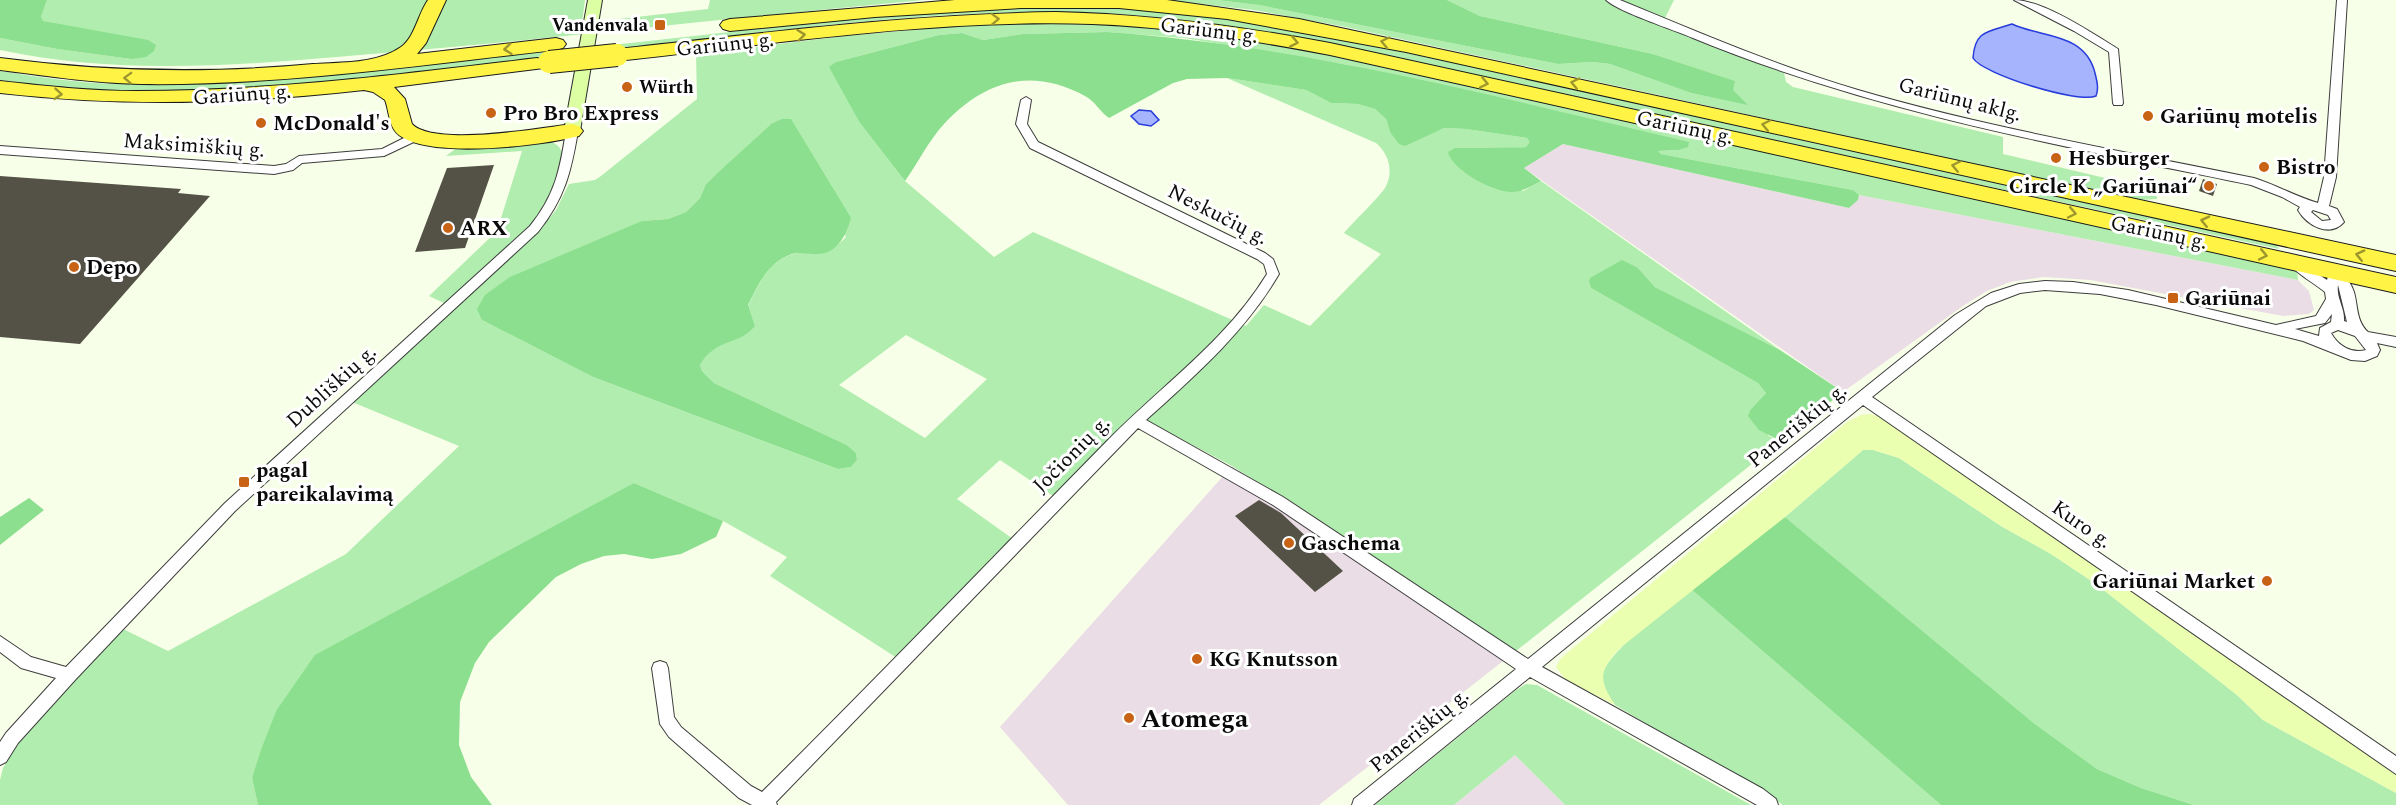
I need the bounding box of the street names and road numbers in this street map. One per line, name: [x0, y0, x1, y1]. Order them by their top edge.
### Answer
street label: Gariūnų g.: [1158, 9, 1260, 53]
street label: Gariūnų g.: [675, 24, 776, 66]
street label: Gariūnų aklg.: [1895, 69, 2025, 131]
street label: Gariūnų g.: [192, 76, 292, 114]
street label: Gariūnų g.: [1633, 102, 1736, 154]
street label: Maksimiškių g.: [122, 125, 266, 167]
street label: Neskučių g.: [1162, 176, 1273, 254]
street label: Gariūnų g.: [2107, 207, 2210, 259]
street label: Dubliškių g.: [279, 337, 384, 436]
street label: Paneriškių g.: [1741, 375, 1854, 476]
street label: Jočionių g.: [1025, 408, 1118, 501]
street label: Kuro g.: [2045, 492, 2118, 557]
street label: Paneriškių g.: [1363, 680, 1476, 781]

